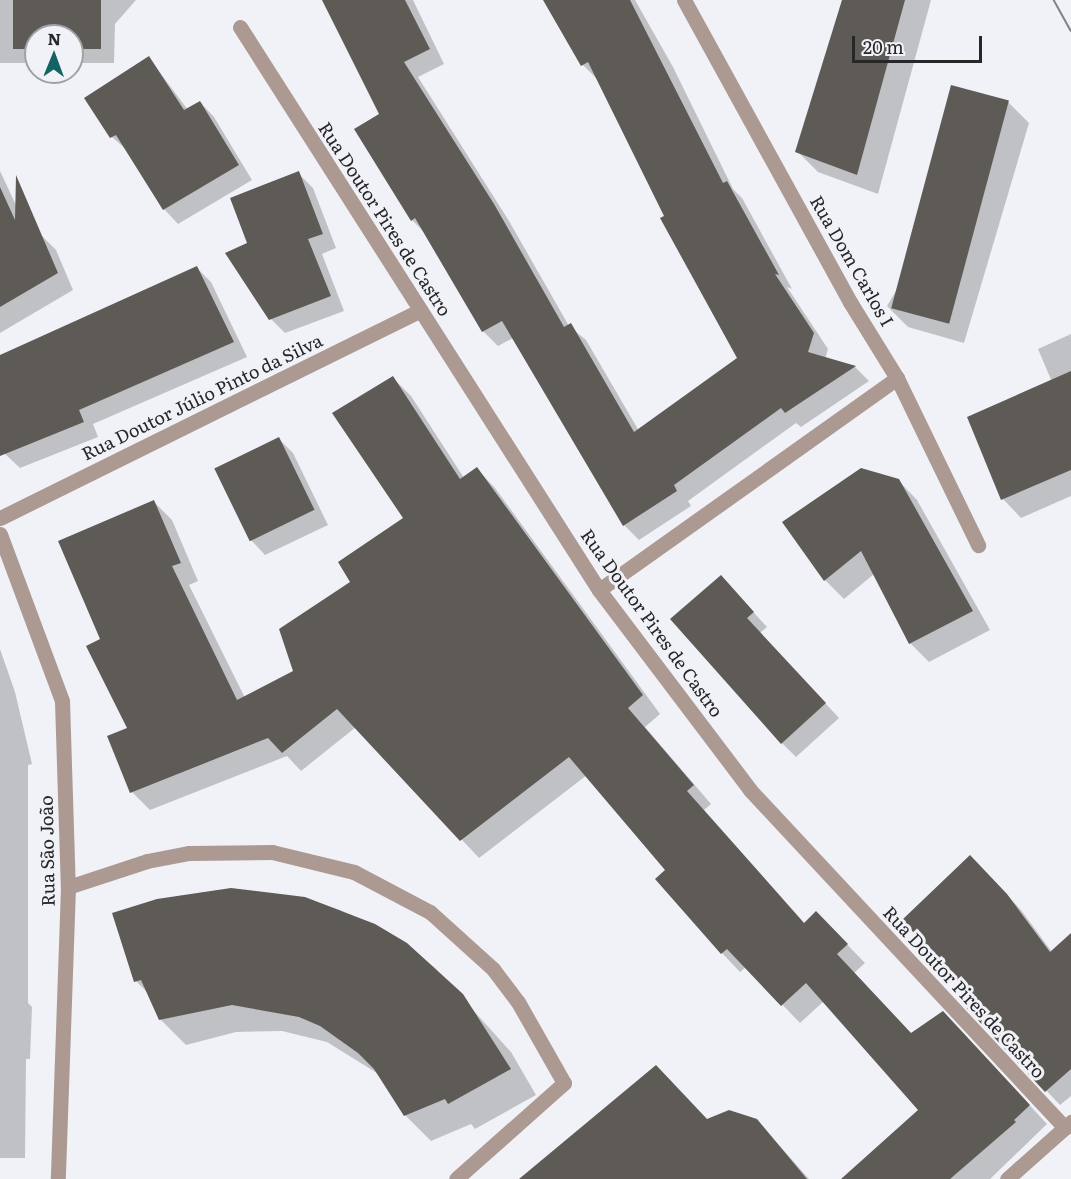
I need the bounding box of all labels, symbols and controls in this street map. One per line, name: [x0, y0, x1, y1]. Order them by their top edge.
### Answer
north arrow: [24, 24, 84, 84]
scale bar: [855, 24, 986, 62]
text: N: [47, 26, 61, 50]
text: 20 m: [863, 33, 904, 60]
street label: Rua Doutor Pires de Castro: [314, 118, 456, 320]
street label: Rua Dom Carlos I: [806, 192, 898, 330]
street label: Rua Doutor Júlio Pinto da Silva: [78, 329, 326, 465]
street label: Rua Doutor Pires de Castro: [577, 525, 727, 721]
street label: Rua São João: [35, 795, 59, 907]
street label: Rua Doutor Pires de Castro: [879, 902, 1049, 1082]

